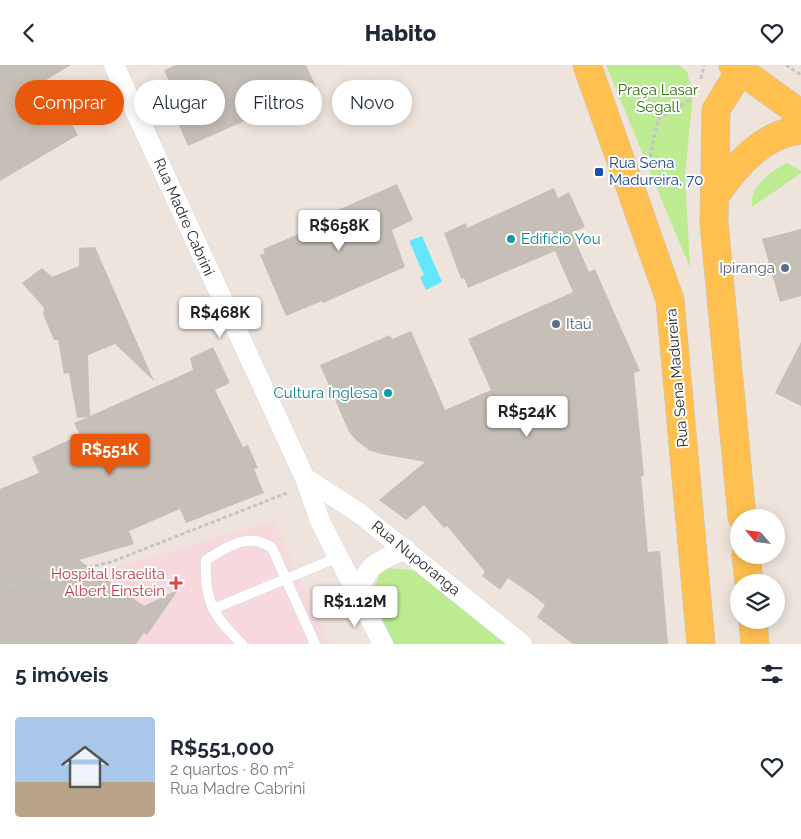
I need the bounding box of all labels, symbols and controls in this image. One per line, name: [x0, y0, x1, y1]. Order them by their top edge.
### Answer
icon: back: [15, 19, 43, 47]
icon: heart: [758, 19, 786, 47]
text: Habito: [365, 20, 436, 46]
chip: Comprar: [15, 80, 124, 125]
chip: Alugar: [134, 80, 225, 125]
chip: Filtros: [235, 80, 322, 125]
chip: Novo: [332, 80, 412, 125]
park label: Praça Lasar Segall: [618, 81, 699, 116]
place label: Rua Sena Madureira, 70: [609, 154, 703, 189]
street label: Rua Madre Cabrini: [150, 155, 218, 279]
marker: Rua Sena Madureira, 70: [593, 166, 605, 178]
pin: R$658K: [298, 209, 380, 252]
text: R$658K: [309, 216, 369, 235]
place label: Edifício You: [521, 230, 601, 248]
marker: Edifício You: [505, 233, 517, 245]
place label: Ipiranga: [719, 259, 775, 277]
marker: Ipiranga: [779, 262, 791, 274]
pin: R$468K: [179, 297, 261, 339]
text: R$468K: [190, 303, 250, 322]
street label: Rua Sena Madureira: [662, 308, 692, 448]
place label: Itaú: [566, 315, 592, 333]
marker: Itaú: [550, 318, 562, 330]
place label: Cultura Inglesa: [274, 384, 378, 402]
marker: Cultura Inglesa: [382, 387, 394, 399]
pin: R$524K: [486, 395, 568, 438]
text: R$524K: [498, 402, 556, 421]
pin: R$551K: [69, 433, 151, 476]
text: R$551K: [81, 440, 139, 459]
north arrow: [730, 509, 785, 564]
map controls: [730, 509, 785, 629]
street label: Rua Nuporanga: [368, 517, 464, 599]
place label: Hospital Israelita Albert Einstein: [51, 565, 165, 600]
button: layers: [730, 574, 785, 629]
marker: Hospital Israelita Albert Einstein: [169, 576, 183, 590]
pin: R$1.12M: [309, 585, 401, 628]
text: R$1.12M: [323, 592, 387, 611]
icon: filters: [758, 660, 786, 688]
text: 5 imóveis: [15, 662, 108, 687]
text: R$551,000: [170, 735, 274, 760]
icon: home: [55, 737, 115, 797]
icon: heart: [758, 753, 786, 781]
text: 2 quartos · 80 m²: [170, 760, 294, 779]
text: Rua Madre Cabrini: [170, 779, 306, 798]

